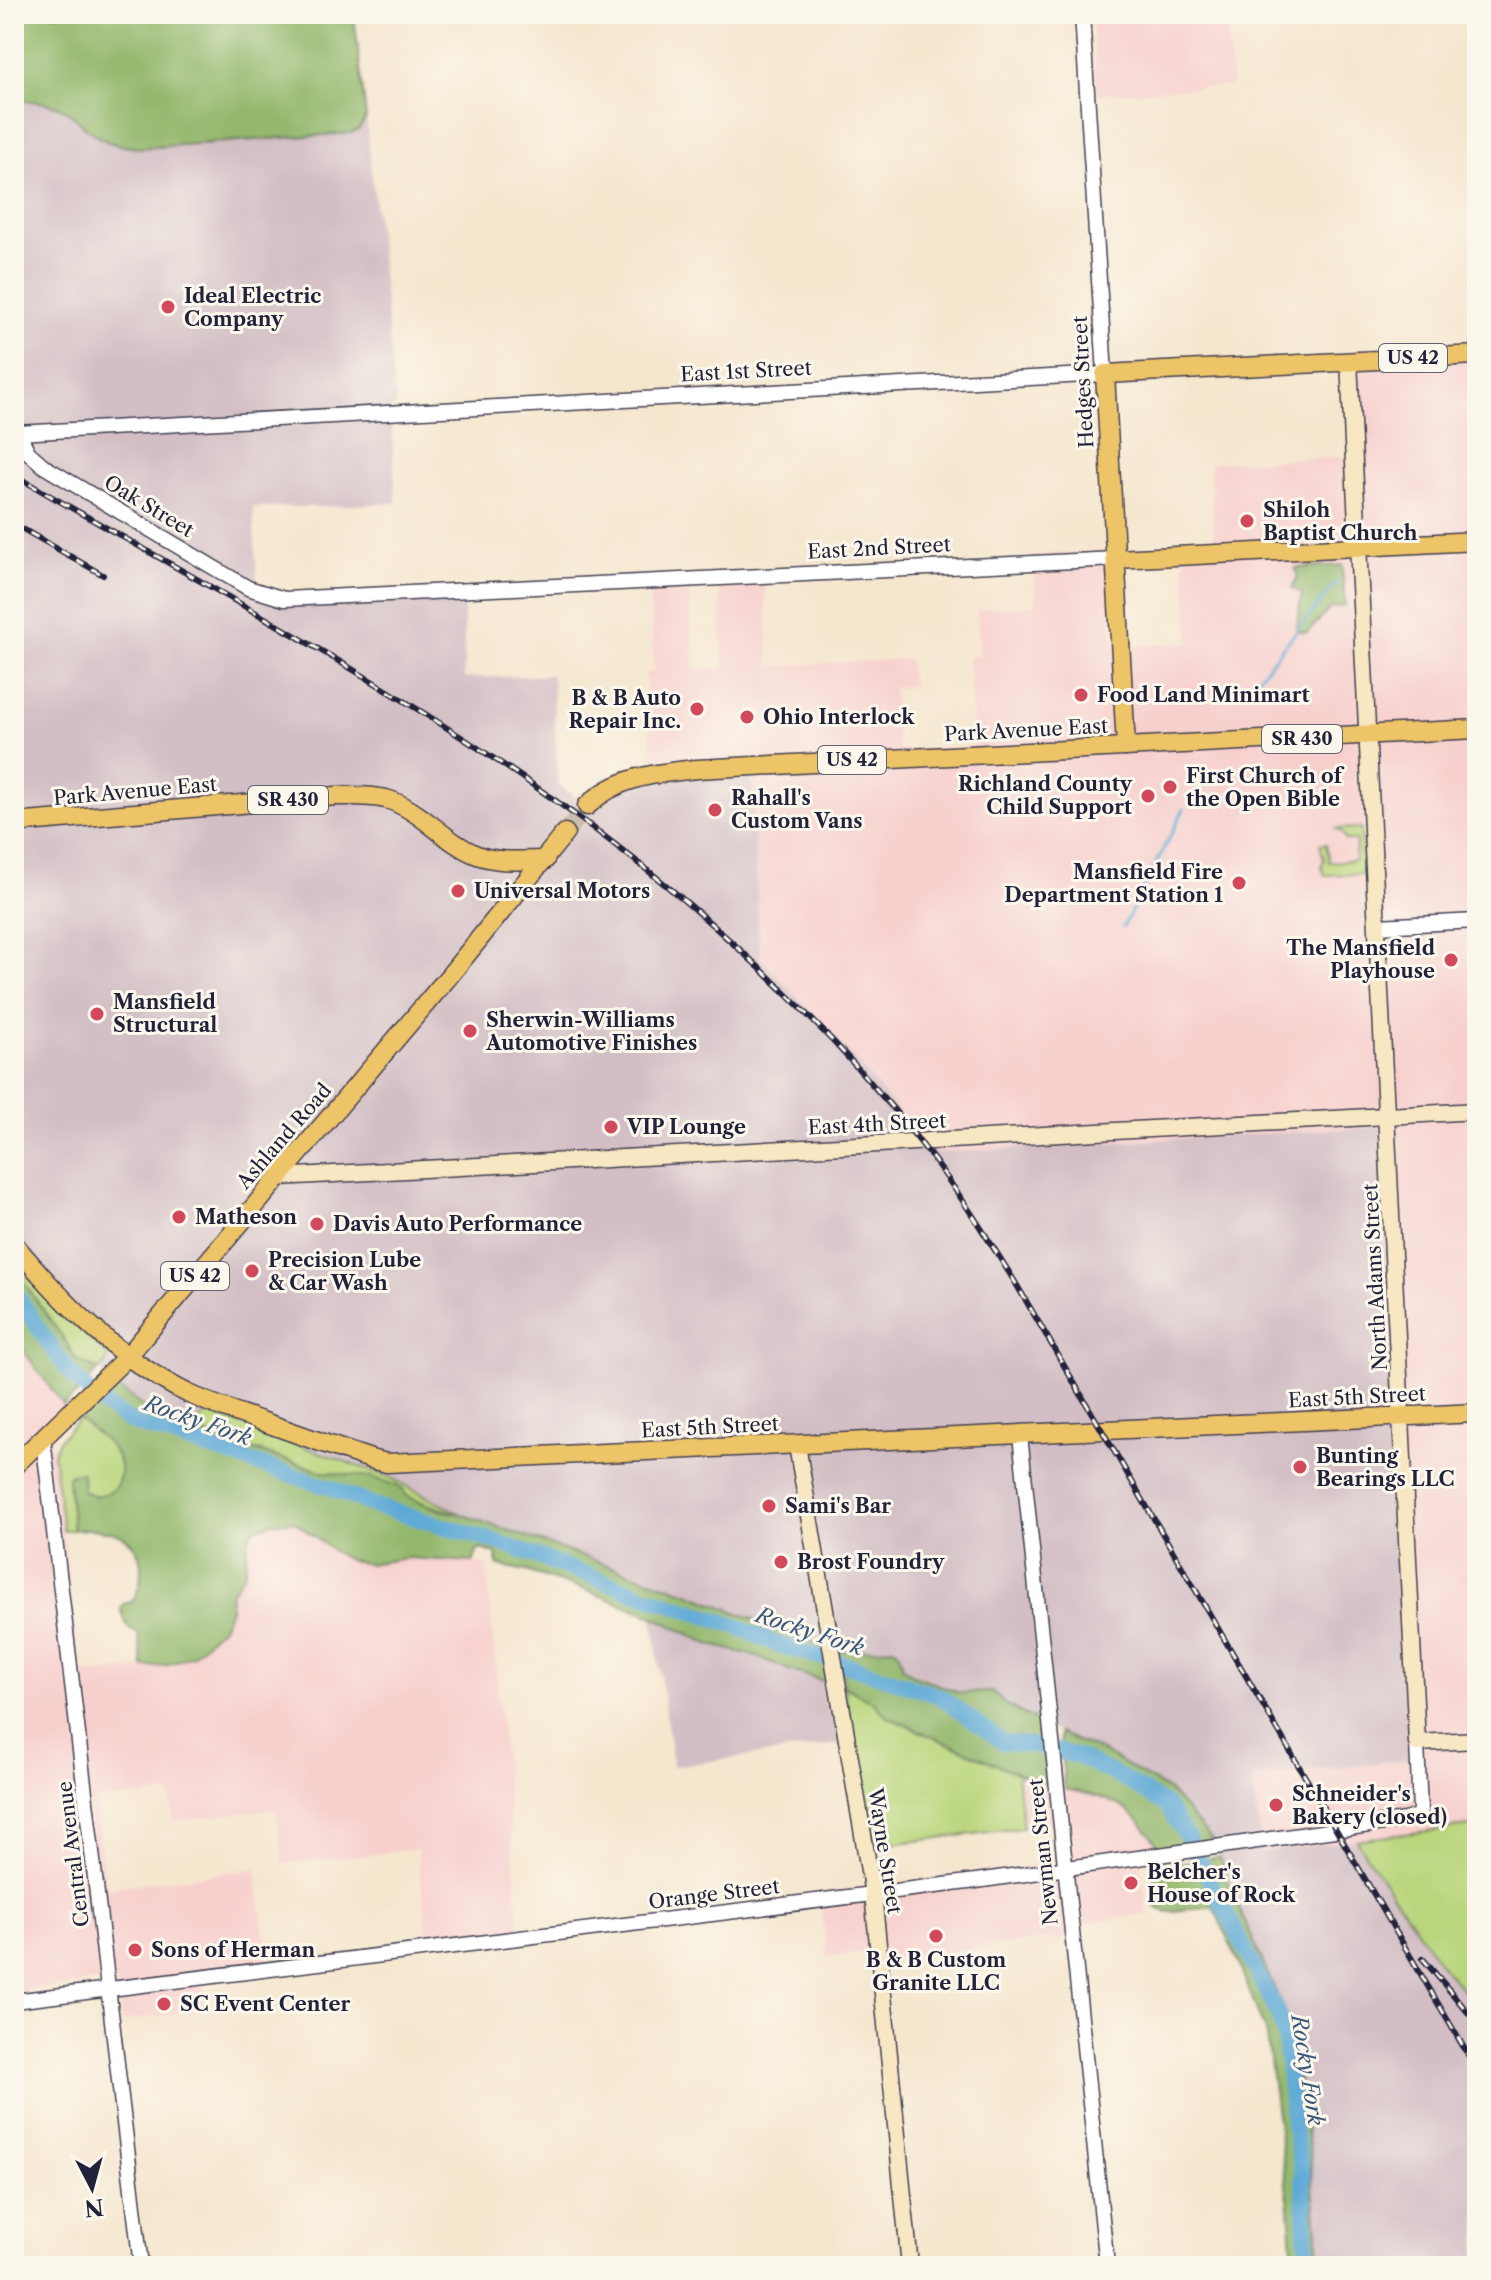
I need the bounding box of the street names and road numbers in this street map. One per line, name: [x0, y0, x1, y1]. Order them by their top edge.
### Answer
street label: Hedges Street: [1068, 315, 1098, 449]
road number: US 42: [1379, 344, 1447, 372]
street label: East 1st Street: [680, 356, 812, 386]
street label: Oak Street: [100, 470, 198, 542]
street label: East 2nd Street: [807, 532, 951, 564]
street label: Park Avenue East: [943, 714, 1109, 746]
road number: SR 430: [1262, 725, 1342, 753]
road number: US 42: [818, 746, 886, 774]
street label: Park Avenue East: [52, 772, 218, 810]
road number: SR 430: [248, 786, 328, 814]
street label: Ashland Road: [231, 1078, 336, 1194]
street label: East 4th Street: [807, 1108, 947, 1140]
street label: North Adams Street: [1358, 1183, 1392, 1371]
road number: US 42: [161, 1262, 229, 1290]
street label: East 5th Street: [1288, 1381, 1426, 1413]
street label: East 5th Street: [641, 1411, 779, 1443]
street label: Newman Street: [1023, 1778, 1063, 1926]
street label: Central Avenue: [52, 1780, 94, 1928]
street label: Wayne Street: [863, 1785, 907, 1916]
street label: Orange Street: [647, 1874, 781, 1914]

